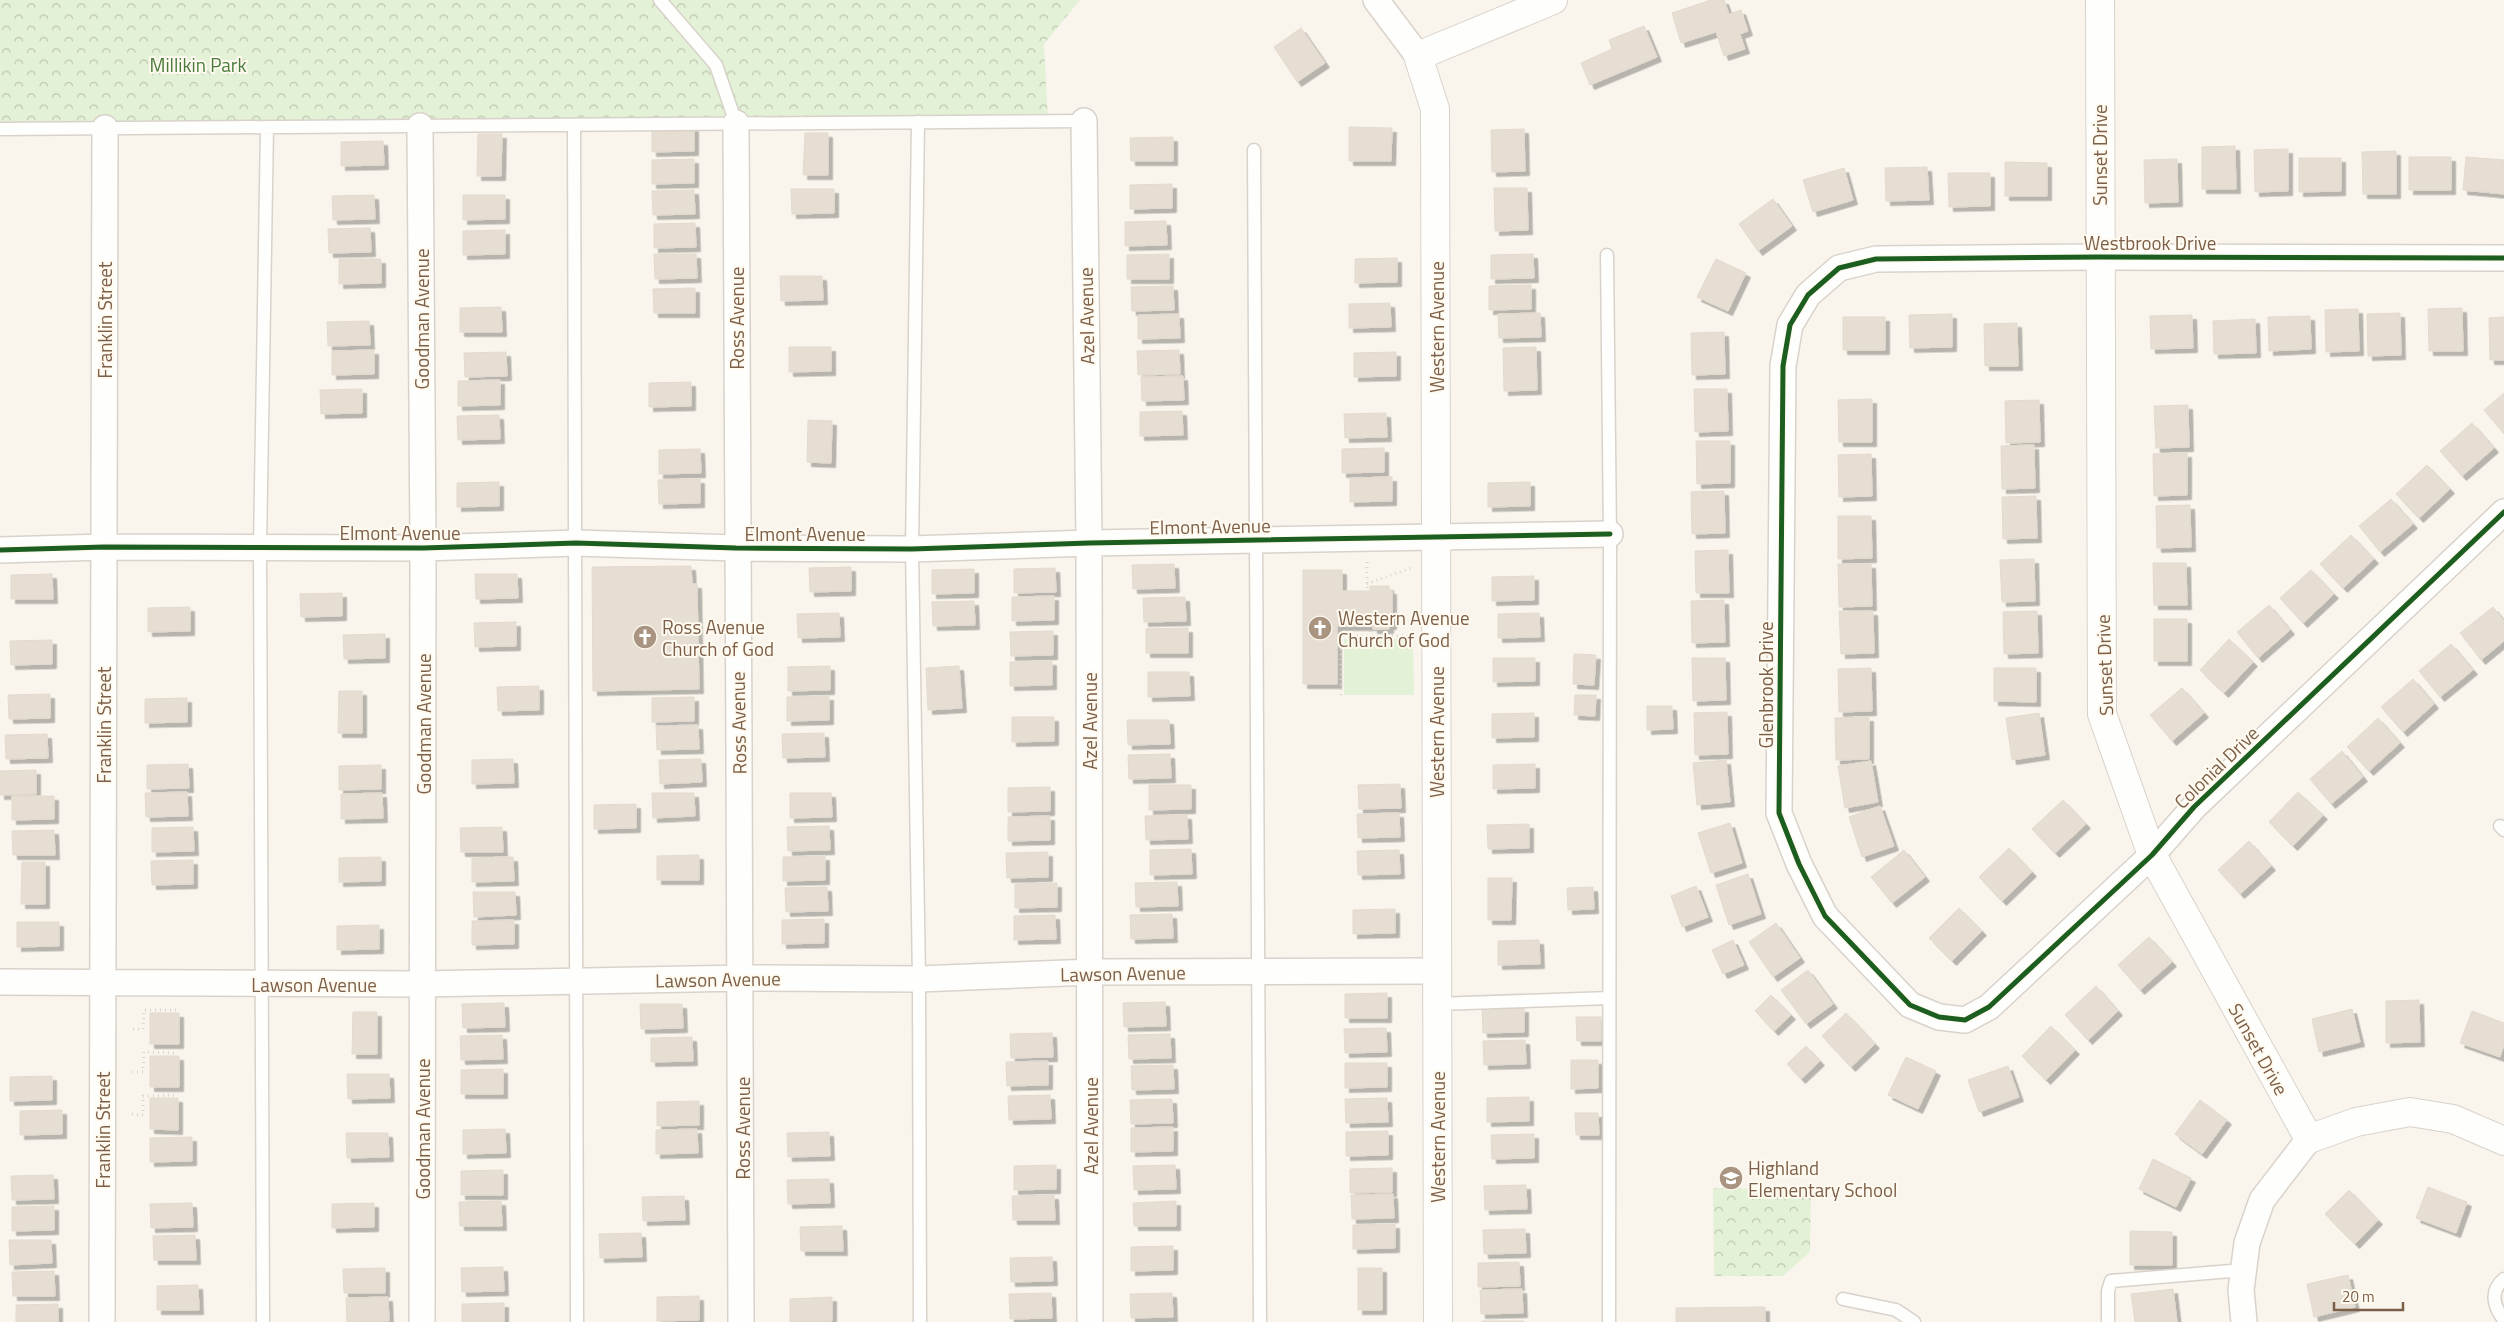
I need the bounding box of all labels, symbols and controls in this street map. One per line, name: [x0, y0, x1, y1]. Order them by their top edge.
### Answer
park label: Millikin Park: [149, 50, 247, 79]
street label: Sunset Drive: [2085, 104, 2114, 206]
street label: Westbrook Drive: [2084, 228, 2216, 257]
street label: Goodman Avenue: [407, 248, 436, 390]
street label: Franklin Street: [90, 261, 119, 378]
street label: Western Avenue: [1422, 261, 1451, 393]
street label: Ross Avenue: [722, 267, 751, 369]
street label: Azel Avenue: [1071, 267, 1101, 365]
street label: Elmont Avenue: [1149, 510, 1271, 542]
street label: Elmont Avenue: [339, 518, 461, 547]
street label: Elmont Avenue: [744, 519, 866, 548]
place label: Western Avenue Church of God: [1338, 603, 1470, 654]
place label: Ross Avenue Church of God: [662, 612, 774, 663]
street label: Sunset Drive: [2088, 614, 2120, 716]
church icon: Western Avenue Church of God: [1307, 615, 1333, 641]
street label: Glenbrook Drive: [1751, 621, 1780, 749]
church icon: Ross Avenue Church of God: [632, 624, 658, 650]
street label: Goodman Avenue: [409, 653, 438, 795]
street label: Franklin Street: [89, 666, 118, 783]
street label: Western Avenue: [1422, 666, 1451, 798]
street label: Ross Avenue: [723, 671, 753, 775]
street label: Azel Avenue: [1075, 672, 1104, 770]
street label: Colonial Drive: [2167, 719, 2265, 815]
street label: Lawson Avenue: [1060, 957, 1186, 989]
street label: Lawson Avenue: [655, 963, 781, 995]
street label: Lawson Avenue: [251, 970, 377, 999]
street label: Sunset Drive: [2222, 998, 2296, 1100]
street label: Goodman Avenue: [408, 1058, 437, 1200]
street label: Franklin Street: [88, 1071, 117, 1188]
street label: Western Avenue: [1423, 1071, 1452, 1203]
street label: Ross Avenue: [728, 1077, 757, 1179]
street label: Azel Avenue: [1076, 1077, 1105, 1175]
place label: Highland Elementary School: [1748, 1153, 1897, 1204]
school or university icon: Highland Elementary School: [1718, 1165, 1744, 1191]
scale bar: [2334, 1280, 2403, 1312]
text: 20 m: [2342, 1285, 2375, 1308]

